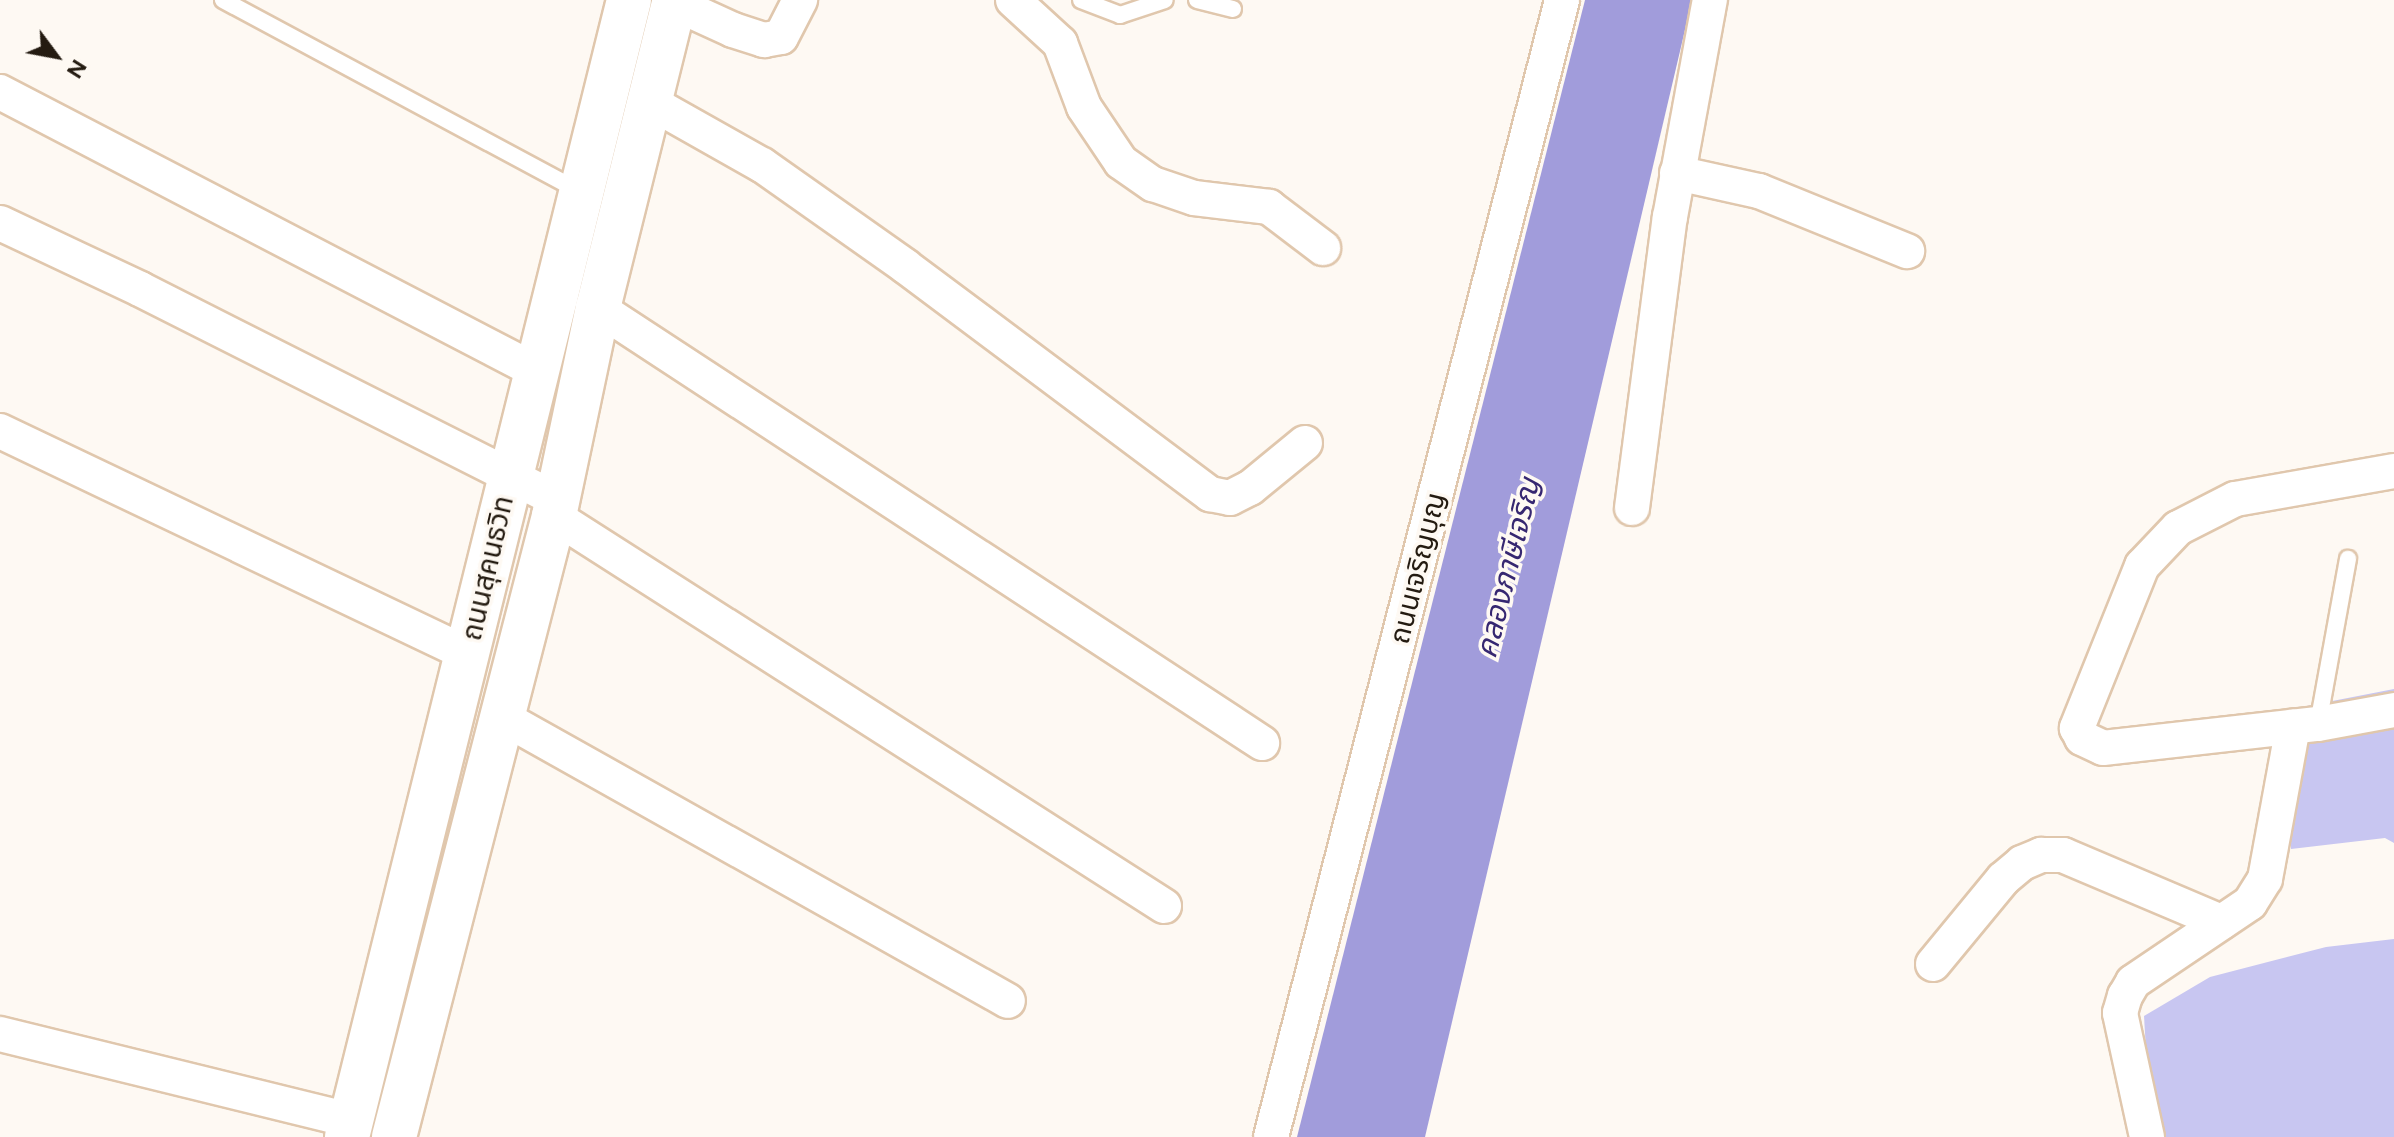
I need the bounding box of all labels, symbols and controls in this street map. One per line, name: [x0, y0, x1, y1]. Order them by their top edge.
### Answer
north arrow: [16, 16, 96, 96]
text: N: [61, 55, 93, 83]
water label: คลองภาษีเจริญ: [1468, 474, 1548, 662]
street label: ถนนเจริญบุญ: [1382, 489, 1452, 647]
street label: ถนนสุคนธวิท: [454, 492, 520, 644]

